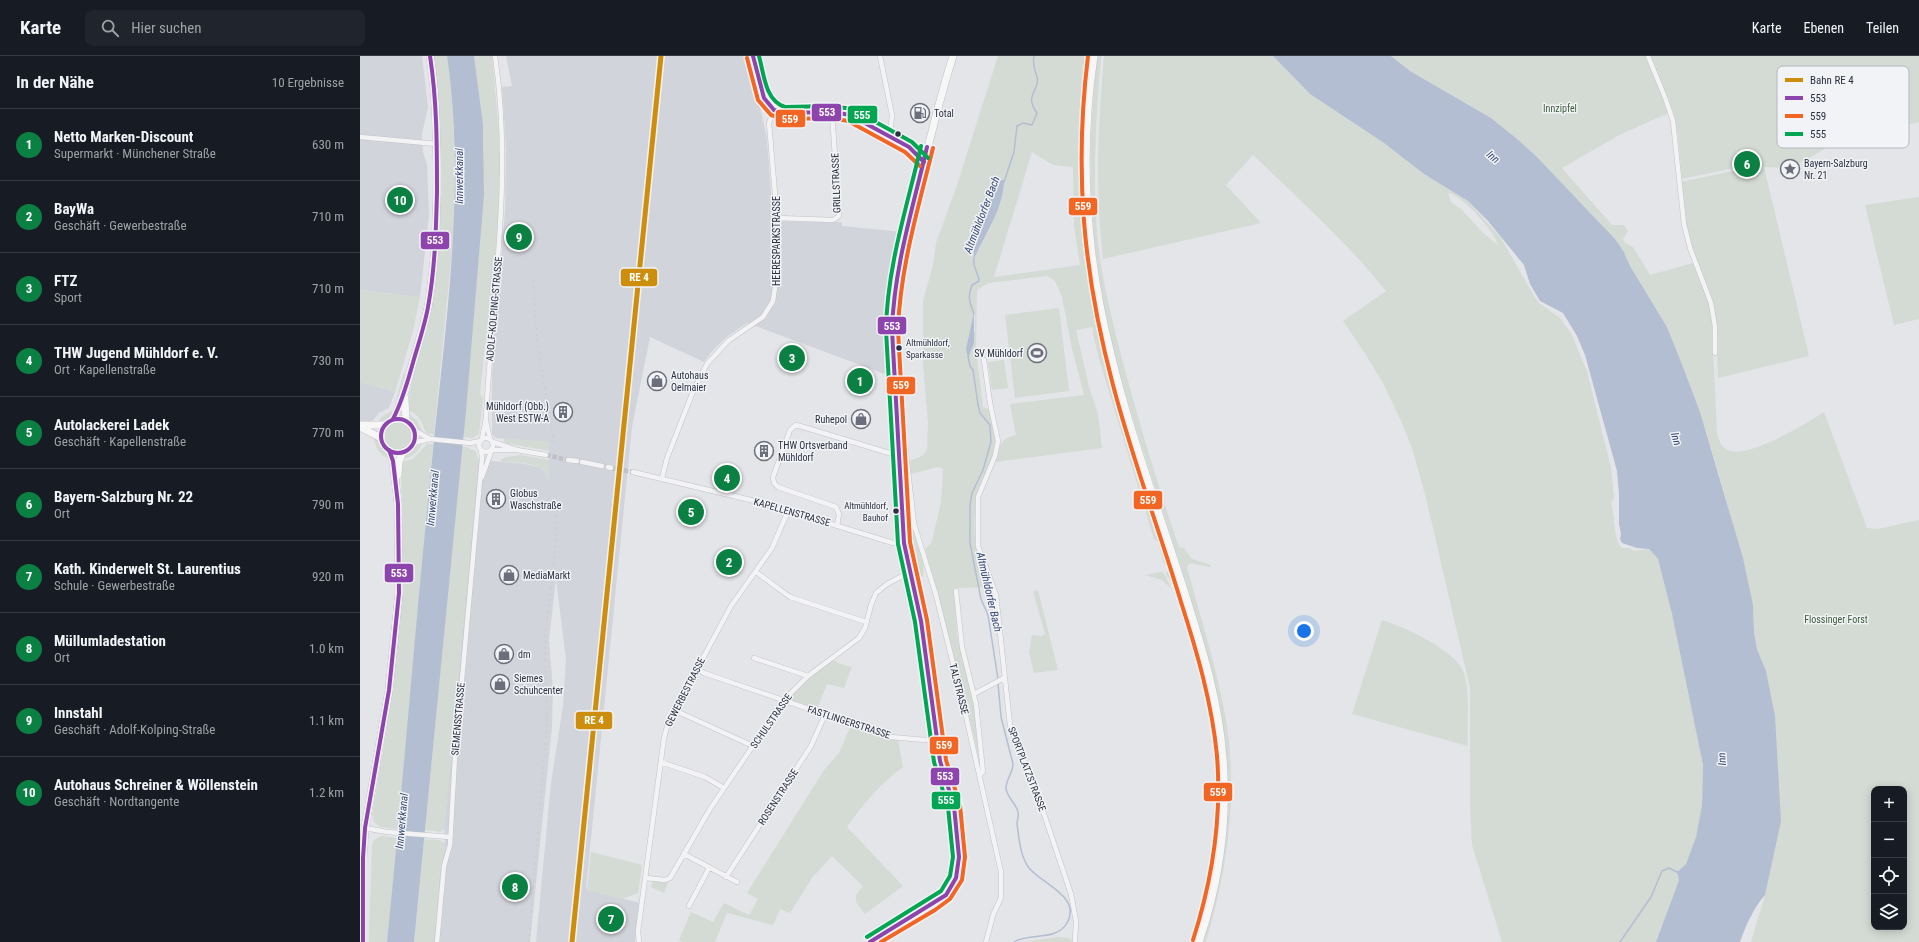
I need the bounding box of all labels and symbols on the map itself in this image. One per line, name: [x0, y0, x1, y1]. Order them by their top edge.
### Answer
legend: [1777, 66, 1909, 148]
text: Bahn RE 4: [1810, 74, 1854, 87]
text: 553: [1810, 92, 1826, 105]
fuel station icon: Total: [909, 102, 931, 124]
line badge: 553: [811, 103, 842, 122]
park label: Innzipfel: [1543, 103, 1577, 114]
line badge: 555: [847, 105, 878, 124]
text: 553: [819, 106, 836, 119]
place label: Total: [934, 108, 954, 119]
line badge: 559: [775, 109, 806, 128]
text: 555: [854, 109, 871, 122]
text: 559: [1810, 110, 1826, 123]
text: 559: [782, 113, 798, 126]
text: 555: [1810, 128, 1826, 141]
unlabelled marker: [893, 129, 903, 139]
water label: Innwerkkanal: [453, 148, 466, 204]
water label: Inn: [1484, 148, 1502, 166]
pin: 6: [1734, 149, 1760, 179]
street label: GRILLSTRASSE: [829, 153, 843, 213]
place icon: Bayern-Salzburg Nr. 21: [1779, 158, 1801, 180]
place label: Bayern-Salzburg Nr. 21: [1804, 158, 1868, 181]
water label: Altmühldorfer Bach: [961, 175, 1003, 256]
pin: 10: [387, 185, 413, 215]
street label: HEERESPARKSTRASSE: [771, 196, 782, 286]
line badge: 559: [1068, 197, 1098, 216]
text: 559: [1075, 200, 1091, 213]
pin: 9: [506, 222, 532, 252]
line badge: 553: [420, 231, 450, 250]
text: 553: [427, 234, 444, 247]
street label: ADOLF-KOLPING-STRASSE: [484, 256, 504, 362]
line badge: RE 4: [620, 268, 658, 287]
text: RE 4: [629, 271, 649, 284]
line badge: 553: [877, 316, 907, 335]
text: 553: [884, 320, 901, 333]
place label: Altmühldorf, Sparkasse: [906, 338, 950, 360]
sports icon: SV Mühldorf: [1026, 342, 1048, 364]
pin: 3: [779, 343, 805, 373]
marker: Altmühldorf, Sparkasse: [894, 343, 904, 353]
place label: SV Mühldorf: [974, 348, 1024, 359]
pin: 1: [847, 366, 873, 396]
shop icon: Autohaus Oelmaier: [646, 370, 668, 392]
place label: Autohaus Oelmaier: [671, 370, 709, 393]
line badge: 559: [886, 376, 916, 395]
text: 559: [893, 379, 909, 392]
place label: Mühldorf (Obb.) West ESTW-A: [486, 401, 549, 424]
building icon: Mühldorf (Obb.) West ESTW-A: [552, 401, 574, 423]
shop icon: Ruhepol: [850, 408, 872, 430]
place label: Ruhepol: [815, 414, 847, 425]
water label: Inn: [1668, 431, 1684, 447]
building icon: THW Ortsverband Mühldorf: [753, 440, 775, 462]
place label: THW Ortsverband Mühldorf: [778, 440, 848, 463]
pin: 4: [714, 463, 740, 493]
water label: Innwerkkanal: [424, 469, 442, 526]
building icon: Globus Waschstraße: [485, 488, 507, 510]
place label: Globus Waschstraße: [510, 488, 562, 511]
line badge: 559: [1133, 490, 1163, 510]
text: 559: [1140, 494, 1156, 507]
street label: KAPELLENSTRASSE: [752, 496, 832, 528]
pin: 5: [678, 497, 704, 527]
place label: Altmühldorf, Bauhof: [844, 501, 888, 523]
marker: Altmühldorf, Bauhof: [891, 506, 901, 516]
pin: 2: [716, 547, 742, 577]
water label: Altmühldorfer Bach: [973, 550, 1005, 633]
line badge: 553: [384, 563, 414, 583]
shop icon: MediaMarkt: [498, 564, 520, 586]
text: 553: [391, 567, 408, 580]
place label: MediaMarkt: [523, 570, 570, 581]
park label: Flossinger Forst: [1804, 614, 1868, 625]
your location: [1294, 621, 1314, 641]
shop icon: dm: [493, 643, 515, 665]
place label: dm: [518, 649, 531, 660]
street label: GEWERBESTRASSE: [663, 656, 707, 728]
street label: TALSTRASSE: [947, 662, 971, 716]
shop icon: Siemes Schuhcenter: [489, 673, 511, 695]
place label: Siemes Schuhcenter: [514, 673, 563, 696]
street label: SIEMENSSTRASSE: [449, 682, 467, 756]
street label: SCHULSTRASSE: [748, 692, 794, 750]
street label: FASTLINGERSTRASSE: [806, 703, 892, 741]
line badge: RE 4: [575, 711, 613, 730]
text: RE 4: [584, 714, 604, 727]
street label: SPORTPLATZSTRASSE: [1006, 725, 1048, 813]
line badge: 559: [929, 736, 959, 755]
text: 559: [936, 739, 952, 752]
water label: Inn: [1715, 752, 1729, 766]
street label: ROSENSTRASSE: [756, 767, 800, 827]
line badge: 553: [930, 767, 960, 786]
text: 553: [937, 770, 954, 783]
line badge: 559: [1203, 782, 1233, 802]
text: 559: [1210, 786, 1226, 799]
line badge: 555: [931, 791, 961, 810]
water label: Innwerkkanal: [393, 792, 411, 849]
text: 555: [938, 794, 955, 807]
pin: 8: [502, 872, 528, 902]
pin: 7: [598, 904, 624, 934]

